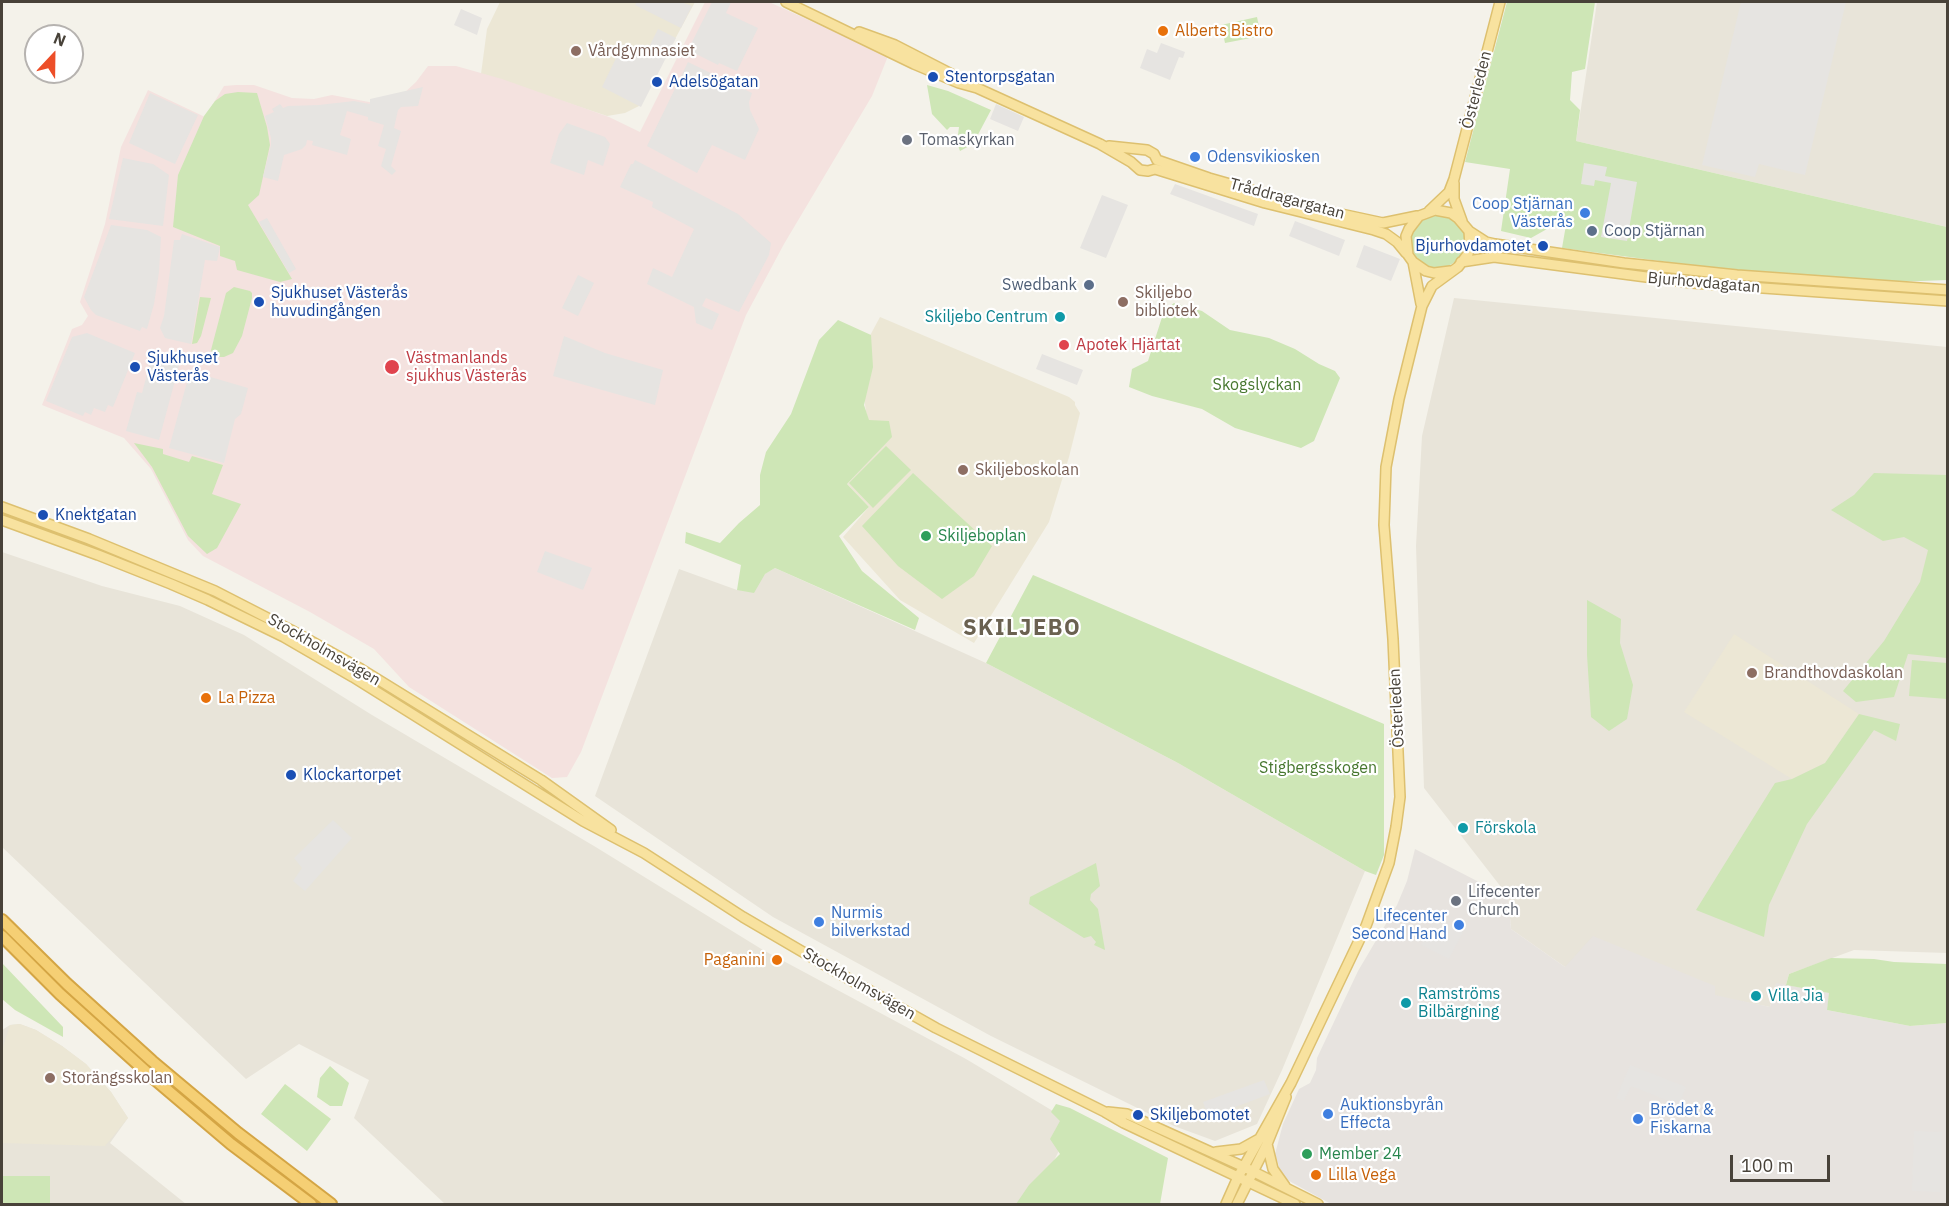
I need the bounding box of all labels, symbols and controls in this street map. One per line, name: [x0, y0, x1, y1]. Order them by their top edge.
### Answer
place label: Alberts Bistro: [1175, 21, 1273, 41]
north arrow: [24, 24, 84, 84]
marker: Alberts Bistro: [1156, 24, 1170, 38]
text: N: [51, 28, 69, 51]
place label: Vårdgymnasiet: [588, 41, 695, 61]
marker: Vårdgymnasiet: [569, 44, 583, 58]
street label: Österleden: [1458, 49, 1496, 131]
place label: Stentorpsgatan: [945, 67, 1055, 87]
marker: Stentorpsgatan: [926, 70, 940, 84]
place label: Adelsögatan: [669, 72, 759, 92]
marker: Adelsögatan: [650, 75, 664, 89]
place label: Tomaskyrkan: [919, 130, 1015, 150]
marker: Tomaskyrkan: [900, 133, 914, 147]
place label: Odensvikiosken: [1207, 147, 1320, 167]
marker: Odensvikiosken: [1188, 150, 1202, 164]
street label: Tråddragargatan: [1227, 174, 1347, 224]
place label: Coop Stjärnan Västerås: [1472, 194, 1573, 232]
marker: Coop Stjärnan Västerås: [1578, 206, 1592, 220]
place label: Coop Stjärnan: [1604, 221, 1705, 241]
marker: Coop Stjärnan: [1585, 224, 1599, 238]
place label: Bjurhovdamotet: [1415, 236, 1531, 256]
marker: Bjurhovdamotet: [1536, 239, 1550, 253]
street label: Bjurhovdagatan: [1647, 269, 1761, 297]
place label: Swedbank: [1002, 275, 1077, 295]
marker: Swedbank: [1082, 278, 1096, 292]
place label: Sjukhuset Västerås huvudingången: [271, 283, 408, 321]
place label: Skiljebo bibliotek: [1135, 283, 1198, 321]
marker: Sjukhuset Västerås huvudingången: [252, 295, 266, 309]
marker: Skiljebo bibliotek: [1116, 295, 1130, 309]
place label: Skiljebo Centrum: [925, 307, 1048, 327]
marker: Skiljebo Centrum: [1053, 310, 1067, 324]
place label: Apotek Hjärtat: [1076, 335, 1181, 355]
marker: Apotek Hjärtat: [1057, 338, 1071, 352]
place label: Sjukhuset Västerås: [147, 348, 218, 386]
place label: Västmanlands sjukhus Västerås: [406, 348, 527, 386]
marker: Västmanlands sjukhus Västerås: [383, 358, 401, 376]
marker: Sjukhuset Västerås: [128, 360, 142, 374]
park label: Skogslyckan: [1213, 375, 1301, 395]
place label: Skiljeboskolan: [975, 460, 1079, 480]
marker: Skiljeboskolan: [956, 463, 970, 477]
place label: Knektgatan: [55, 505, 137, 525]
marker: Knektgatan: [36, 508, 50, 522]
place label: Skiljeboplan: [938, 526, 1026, 546]
marker: Skiljeboplan: [919, 529, 933, 543]
street label: Stockholmsvägen: [264, 610, 384, 690]
district label: SKILJEBO: [963, 616, 1081, 642]
place label: Brandthovdaskolan: [1764, 663, 1903, 683]
marker: Brandthovdaskolan: [1745, 666, 1759, 680]
street label: Österleden: [1385, 668, 1409, 748]
place label: La Pizza: [218, 688, 275, 708]
marker: La Pizza: [199, 691, 213, 705]
park label: Stigbergsskogen: [1259, 758, 1377, 778]
place label: Klockartorpet: [303, 765, 401, 785]
marker: Klockartorpet: [284, 768, 298, 782]
place label: Förskola: [1475, 818, 1536, 838]
marker: Förskola: [1456, 821, 1470, 835]
place label: Lifecenter Church: [1468, 882, 1540, 920]
marker: Lifecenter Church: [1449, 894, 1463, 908]
place label: Nurmis bilverkstad: [831, 903, 910, 941]
place label: Lifecenter Second Hand: [1352, 906, 1447, 944]
marker: Nurmis bilverkstad: [812, 915, 826, 929]
marker: Lifecenter Second Hand: [1452, 918, 1466, 932]
street label: Stockholmsvägen: [799, 944, 919, 1024]
place label: Paganini: [704, 950, 765, 970]
marker: Paganini: [770, 953, 784, 967]
place label: Ramströms Bilbärgning: [1418, 984, 1500, 1022]
place label: Villa Jia: [1768, 986, 1823, 1006]
marker: Villa Jia: [1749, 989, 1763, 1003]
marker: Ramströms Bilbärgning: [1399, 996, 1413, 1010]
place label: Storängsskolan: [62, 1068, 172, 1088]
marker: Storängsskolan: [43, 1071, 57, 1085]
place label: Auktionsbyrån Effecta: [1340, 1095, 1444, 1133]
place label: Brödet & Fiskarna: [1650, 1100, 1714, 1138]
place label: Skiljebomotet: [1150, 1105, 1250, 1125]
marker: Auktionsbyrån Effecta: [1321, 1107, 1335, 1121]
marker: Skiljebomotet: [1131, 1108, 1145, 1122]
marker: Brödet & Fiskarna: [1631, 1112, 1645, 1126]
scale bar: [1733, 1143, 1834, 1181]
place label: Member 24: [1319, 1144, 1402, 1164]
marker: Member 24: [1300, 1147, 1314, 1161]
text: 100 m: [1741, 1154, 1793, 1177]
place label: Lilla Vega: [1328, 1165, 1396, 1185]
marker: Lilla Vega: [1309, 1168, 1323, 1182]

